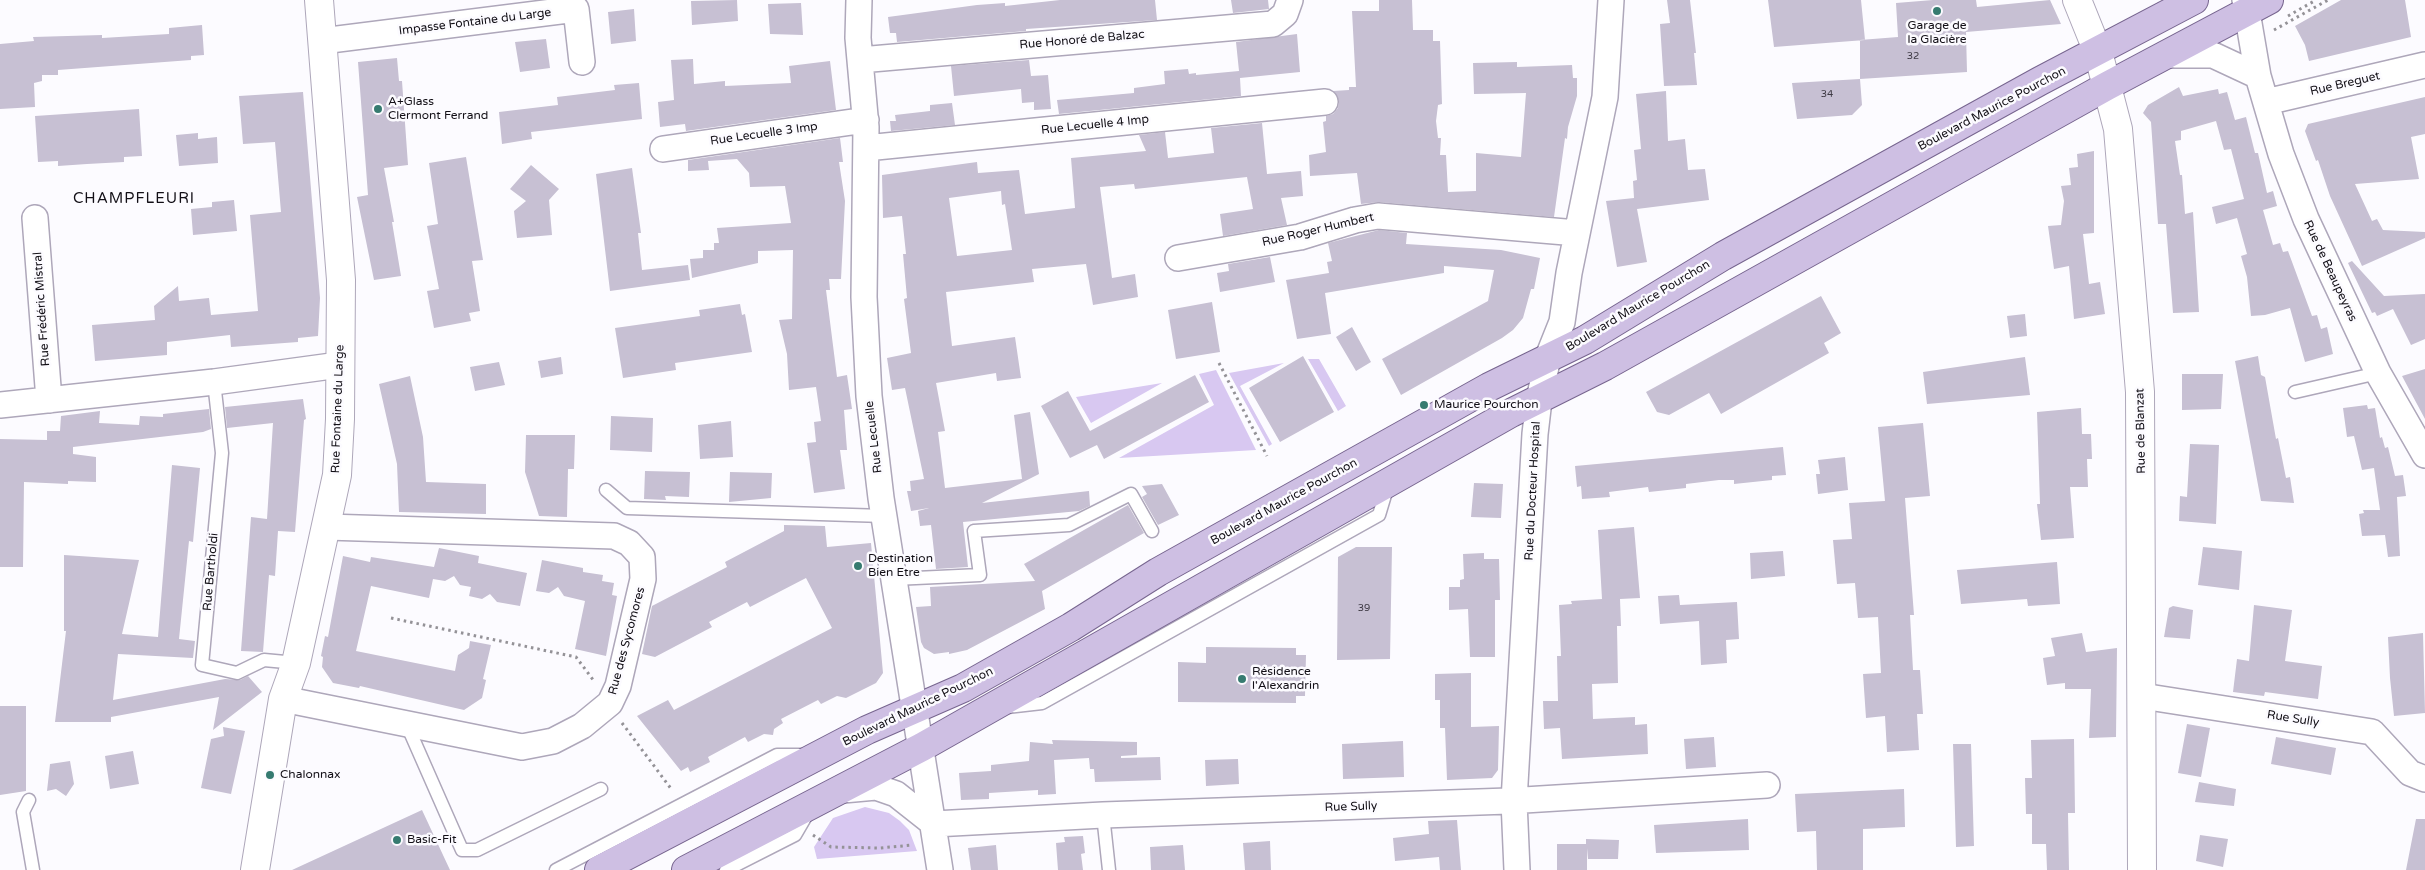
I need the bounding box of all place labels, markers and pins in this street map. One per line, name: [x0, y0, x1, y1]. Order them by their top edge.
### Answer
marker: Garage de la Glacière: [1931, 5, 1943, 17]
place label: Garage de la Glacière: [1907, 19, 1967, 47]
place label: A+Glass Clermont Ferrand: [388, 95, 488, 123]
marker: A+Glass Clermont Ferrand: [372, 103, 384, 115]
place label: Maurice Pourchon: [1434, 398, 1539, 412]
marker: Maurice Pourchon: [1418, 399, 1430, 411]
place label: Destination Bien Etre: [868, 552, 933, 580]
marker: Destination Bien Etre: [852, 560, 864, 572]
place label: Résidence l'Alexandrin: [1252, 665, 1319, 693]
marker: Résidence l'Alexandrin: [1236, 673, 1248, 685]
place label: Chalonnax: [280, 768, 341, 782]
marker: Chalonnax: [264, 769, 276, 781]
place label: Basic-Fit: [407, 833, 457, 847]
marker: Basic-Fit: [391, 834, 403, 846]

